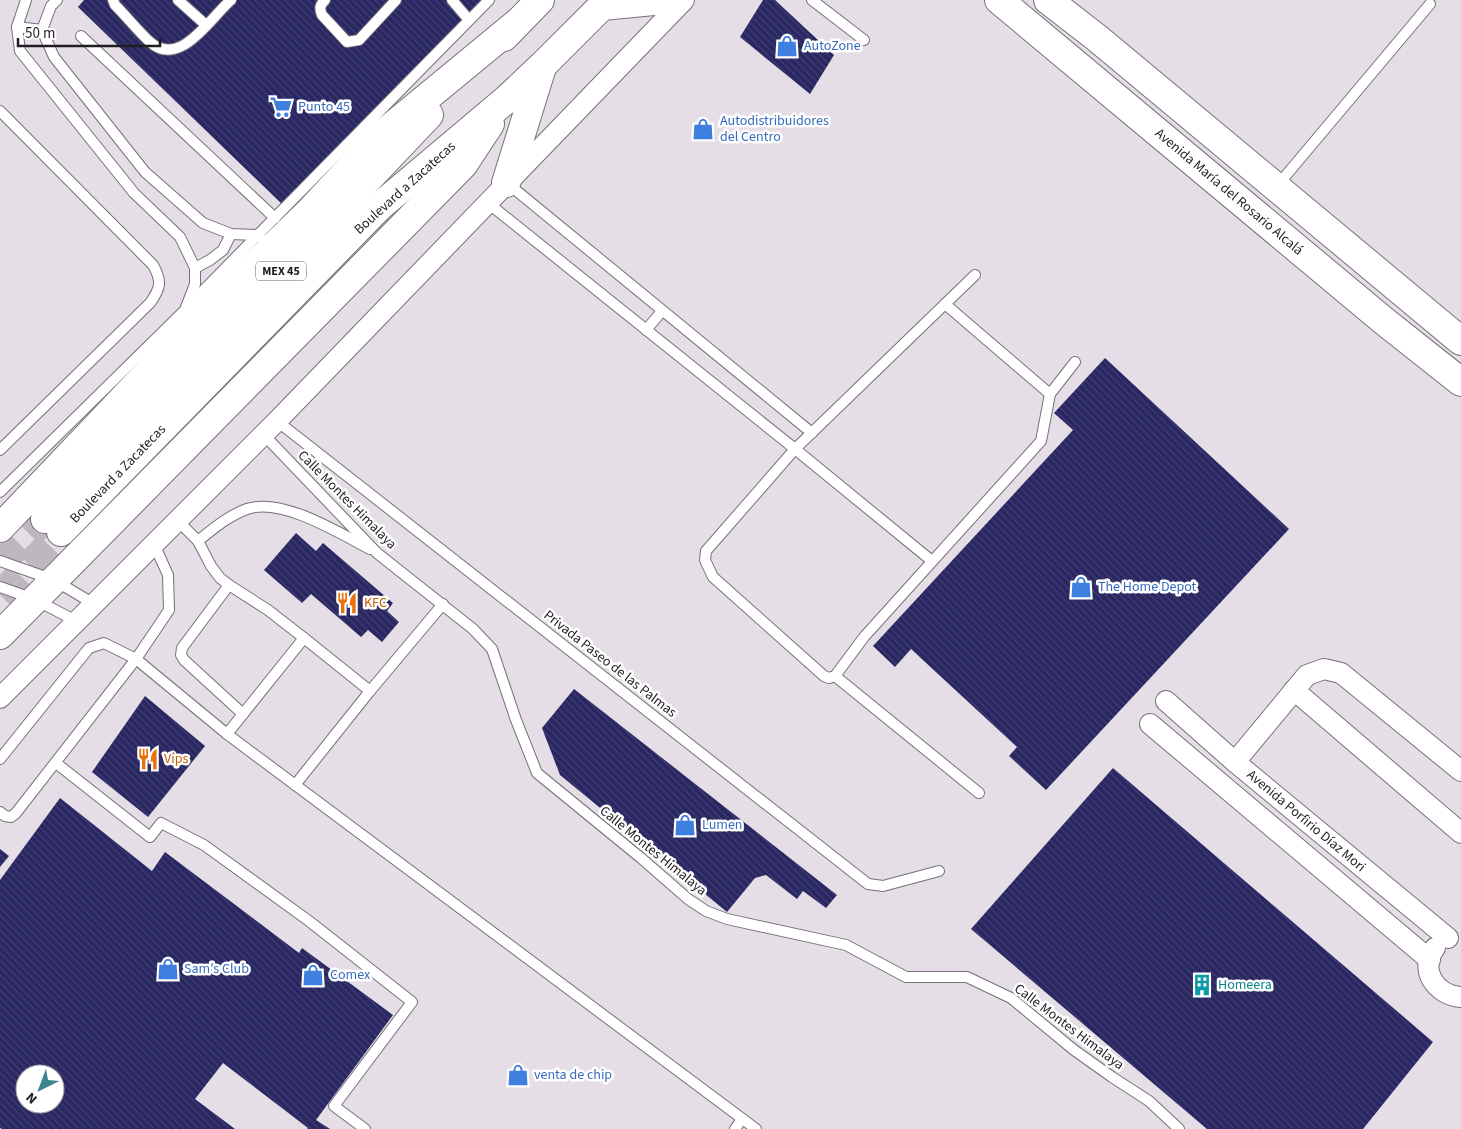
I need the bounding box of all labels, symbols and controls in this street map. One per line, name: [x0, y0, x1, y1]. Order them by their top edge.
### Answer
scale bar: [18, 15, 160, 47]
text: 50 m: [25, 23, 55, 44]
shop icon: AutoZone: [774, 33, 800, 59]
place label: AutoZone: [804, 36, 861, 56]
supermarket icon: Punto 45: [268, 94, 294, 120]
place label: Punto 45: [298, 97, 350, 117]
place label: Autodistribuidores del Centro: [720, 111, 829, 147]
shop icon: Autodistribuidores del Centro: [690, 116, 716, 142]
street label: Avenida María del Rosario Alcalá: [1150, 124, 1308, 260]
street label: Boulevard a Zacatecas: [350, 137, 460, 239]
road number: MEX 45: [256, 262, 306, 280]
street label: Boulevard a Zacatecas: [65, 420, 171, 528]
street label: Calle Montes Himalaya: [293, 446, 401, 554]
shop icon: The Home Depot: [1068, 574, 1094, 600]
place label: The Home Depot: [1098, 577, 1197, 597]
restaurant icon: KFC: [334, 590, 360, 616]
place label: KFC: [364, 593, 387, 613]
street label: Privada Paseo de las Palmas: [539, 606, 681, 722]
restaurant icon: Vips: [135, 746, 161, 772]
place label: Vips: [164, 749, 188, 769]
street label: Avenida Porfirio Díaz Mori: [1242, 765, 1370, 877]
street label: Calle Montes Himalaya: [595, 801, 711, 901]
shop icon: Lumen: [672, 812, 698, 838]
place label: Lumen: [702, 815, 743, 835]
shop icon: Sam's Club: [155, 956, 181, 982]
place label: Sam's Club: [184, 959, 249, 979]
shop icon: Comex: [300, 962, 326, 988]
place label: Comex: [330, 965, 371, 985]
building icon: Homeera: [1189, 972, 1215, 998]
place label: Homeera: [1218, 975, 1272, 995]
street label: Calle Montes Himalaya: [1010, 979, 1128, 1075]
shop icon: venta de chip: [505, 1062, 531, 1088]
north arrow: [15, 1064, 65, 1114]
place label: venta de chip: [534, 1065, 612, 1085]
text: N: [22, 1087, 42, 1108]

